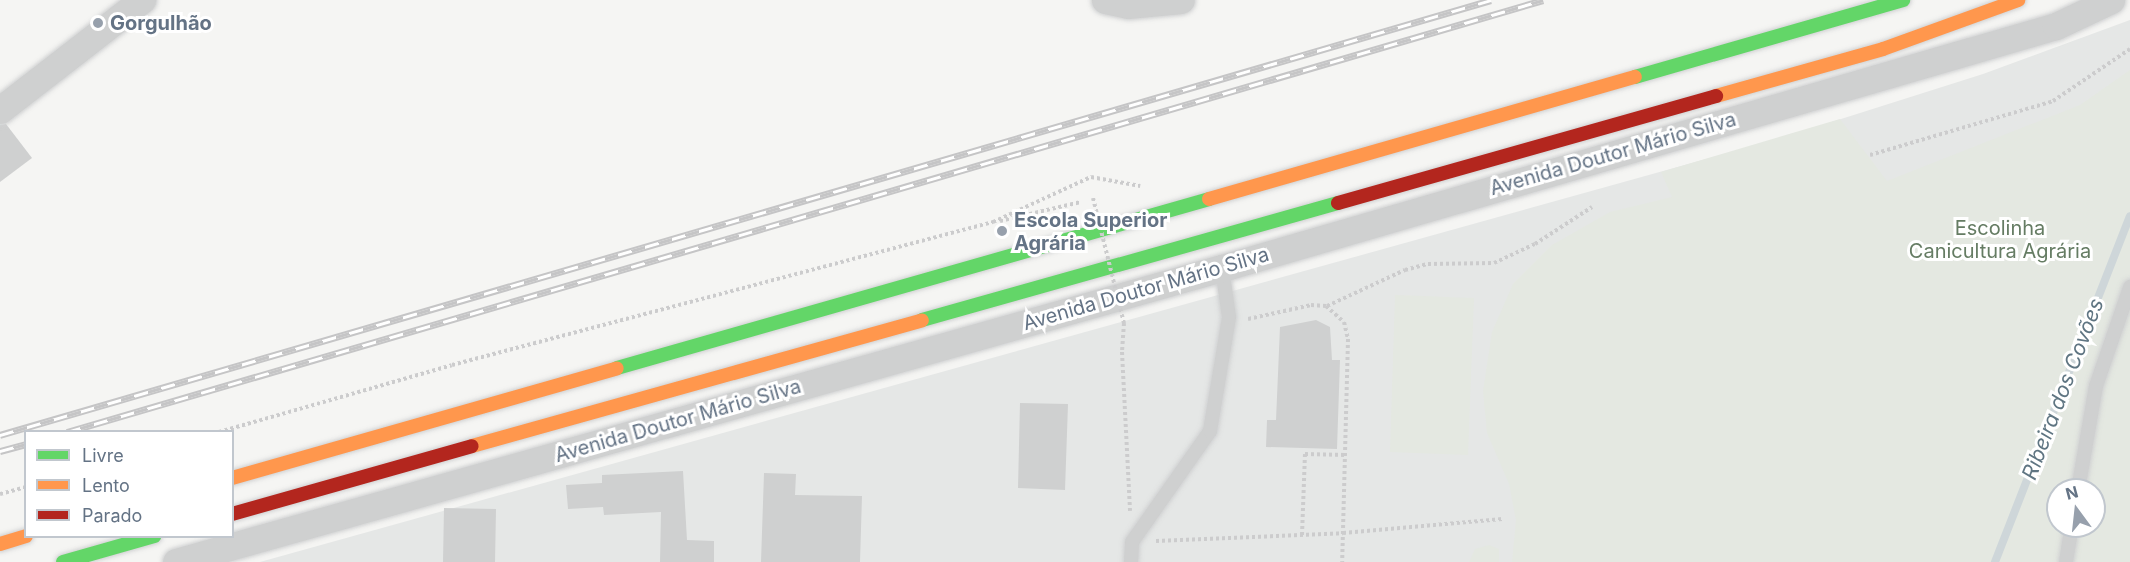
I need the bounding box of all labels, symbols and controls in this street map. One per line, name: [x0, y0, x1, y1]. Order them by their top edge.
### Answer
place label: Gorgulhão: [110, 11, 212, 35]
marker: Gorgulhão: [91, 16, 105, 30]
street label: Avenida Doutor Mário Silva: [1487, 107, 1739, 201]
place label: Escola Superior Agrária: [1014, 208, 1167, 255]
park label: Escolinha Canicultura Agrária: [1909, 216, 2091, 263]
marker: Escola Superior Agrária: [995, 224, 1009, 238]
street label: Avenida Doutor Mário Silva: [1020, 242, 1272, 336]
water label: Ribeira dos Covões: [2017, 295, 2109, 483]
street label: Avenida Doutor Mário Silva: [552, 374, 804, 468]
legend: [24, 430, 234, 538]
text: Livre: [82, 445, 124, 466]
text: Lento: [82, 475, 130, 496]
north arrow: [2046, 478, 2106, 538]
text: N: [2063, 481, 2080, 504]
text: Parado: [82, 505, 142, 526]

